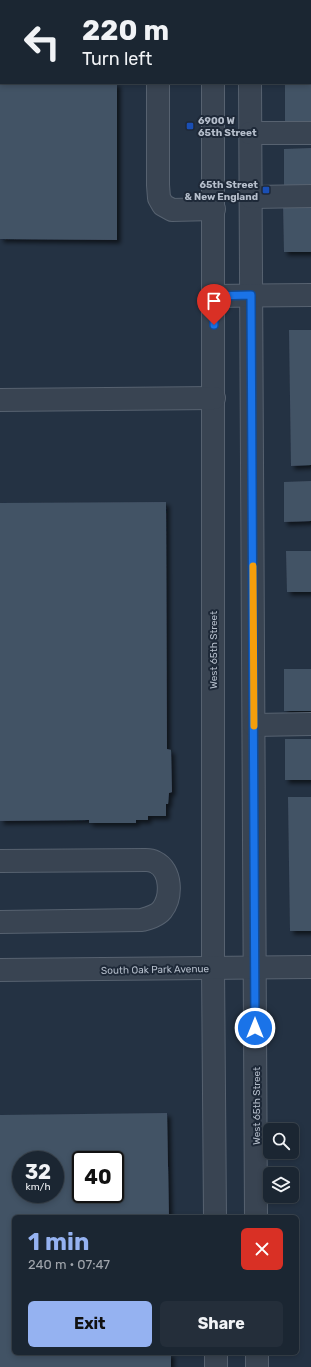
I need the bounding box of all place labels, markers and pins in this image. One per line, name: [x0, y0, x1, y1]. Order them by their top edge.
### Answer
place label: 6900 W 65th Street: [198, 115, 257, 139]
marker: 6900 W 65th Street: [185, 121, 195, 131]
place label: 65th Street & New England: [185, 179, 258, 203]
marker: 65th Street & New England: [261, 185, 271, 195]
pin: [197, 284, 231, 325]

